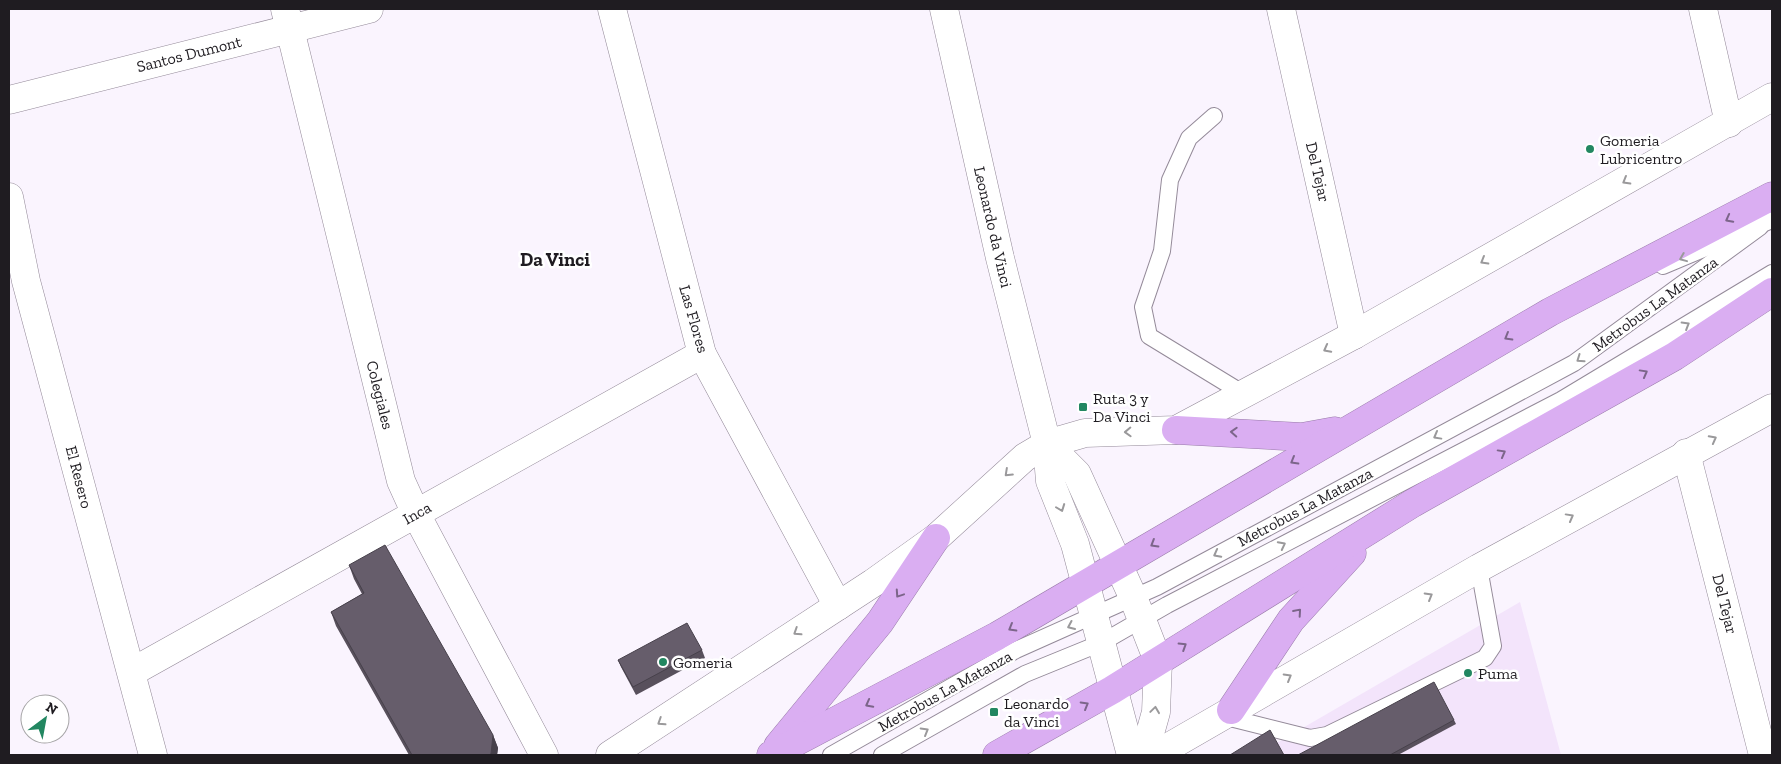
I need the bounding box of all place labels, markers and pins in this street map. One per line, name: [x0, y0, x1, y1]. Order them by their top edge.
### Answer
place label: Gomeria Lubricentro: [1600, 131, 1682, 168]
marker: Gomeria Lubricentro: [1584, 143, 1596, 155]
place label: Ruta 3 y Da Vinci: [1093, 389, 1151, 426]
marker: Ruta 3 y Da Vinci: [1077, 401, 1089, 413]
place label: Gomeria: [673, 653, 733, 672]
marker: Gomeria: [657, 656, 669, 668]
place label: Puma: [1478, 664, 1518, 683]
marker: Puma: [1462, 667, 1474, 679]
place label: Leonardo da Vinci: [1004, 694, 1069, 731]
marker: Leonardo da Vinci: [988, 706, 1000, 718]

